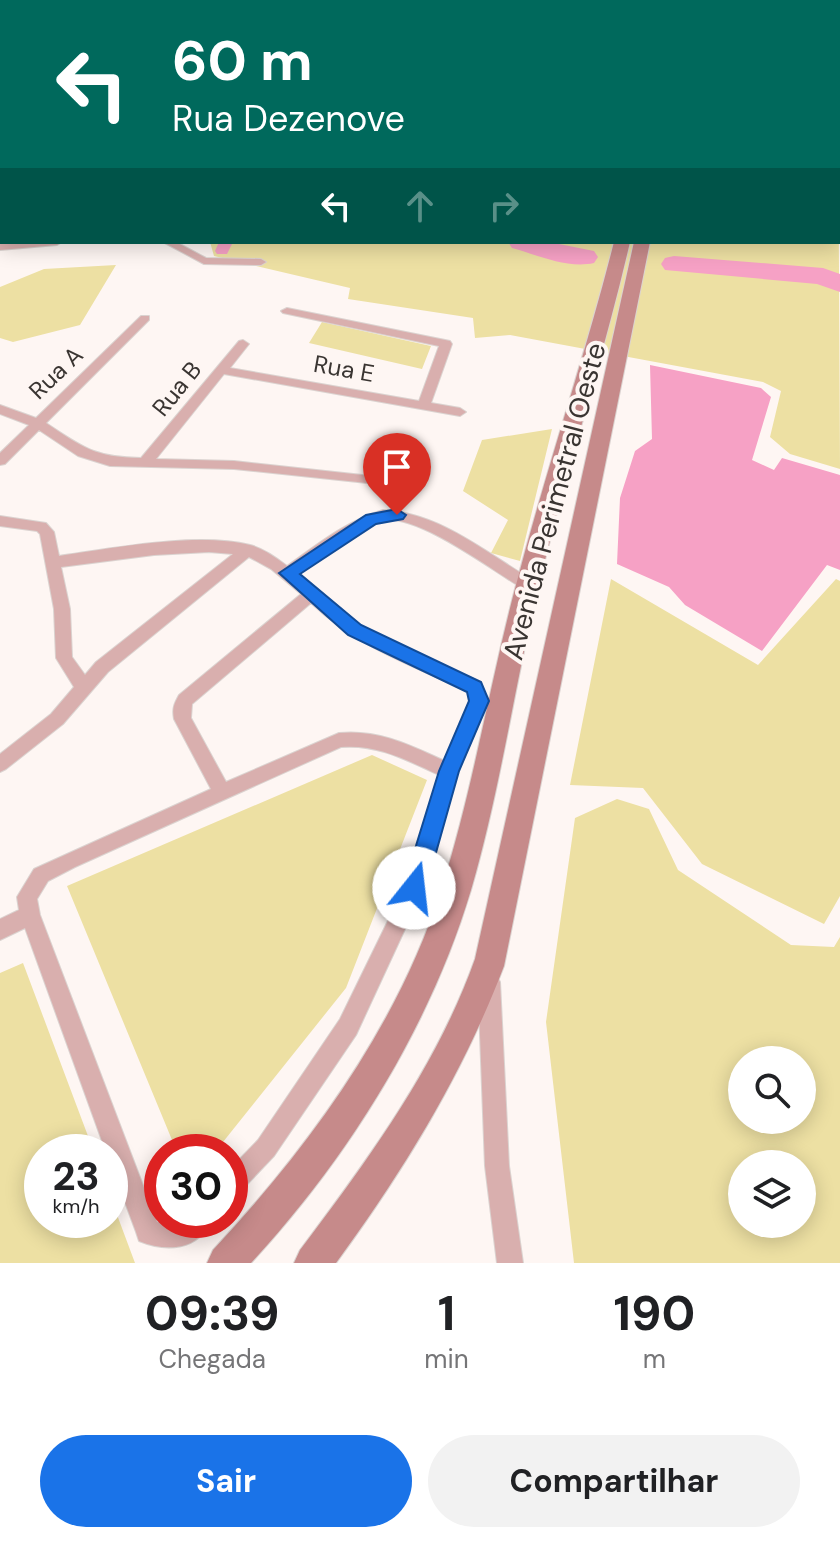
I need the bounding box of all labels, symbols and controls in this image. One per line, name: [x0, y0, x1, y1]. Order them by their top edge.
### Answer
text: 60 m: [172, 24, 313, 97]
icon: left: [40, 32, 144, 136]
text: Rua Dezenove: [172, 95, 405, 142]
icon: left: [314, 184, 358, 228]
icon: ahead: [398, 184, 442, 228]
icon: right: [482, 184, 526, 228]
street label: Rua A: [22, 339, 89, 406]
street label: Avenida Perimetral Oeste: [494, 339, 615, 664]
street label: Rua E: [311, 348, 377, 389]
street label: Rua B: [145, 355, 208, 423]
pin: [363, 433, 431, 515]
icon: arrive: [375, 445, 419, 489]
position arrow: [372, 846, 456, 930]
map controls: [728, 1046, 816, 1238]
button: search: [728, 1046, 816, 1134]
speed limit sign: 30: [144, 1134, 248, 1238]
text: 23: [52, 1150, 100, 1202]
button: layers: [728, 1150, 816, 1238]
text: km/h: [52, 1193, 100, 1219]
text: 09:39: [145, 1282, 280, 1345]
text: 1: [438, 1282, 455, 1345]
text: 190: [613, 1282, 695, 1345]
text: Chegada: [158, 1342, 266, 1376]
text: min: [424, 1342, 469, 1376]
text: m: [643, 1342, 666, 1376]
button: Sair: [40, 1435, 412, 1527]
button: Compartilhar: [428, 1435, 800, 1527]

